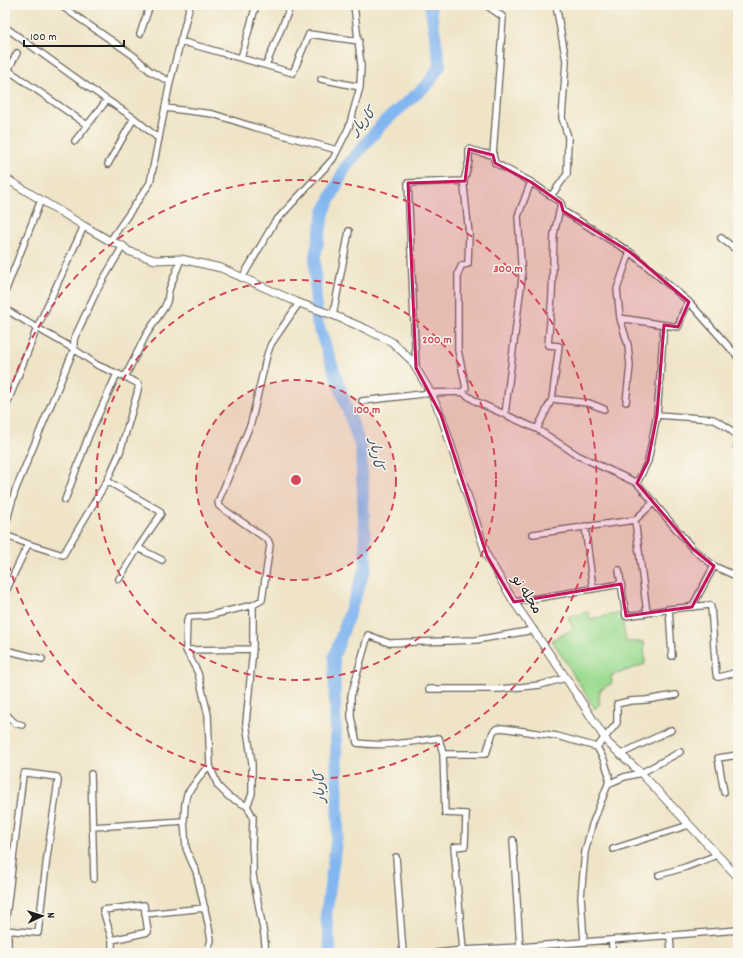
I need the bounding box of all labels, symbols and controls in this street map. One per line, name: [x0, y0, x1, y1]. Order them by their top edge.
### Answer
scale bar: [24, 22, 124, 48]
text: 100 m: [30, 29, 57, 46]
water label: کاربار: [344, 101, 384, 142]
text: 300 m: [493, 261, 523, 278]
text: 200 m: [422, 332, 452, 349]
text: 100 m: [354, 402, 380, 419]
water label: کاربار: [362, 435, 388, 473]
centre of rings: [289, 473, 303, 487]
street label: محله نو: [505, 571, 546, 618]
water label: کاربار: [310, 769, 332, 804]
north arrow: [22, 896, 62, 936]
text: N: [42, 912, 58, 919]

